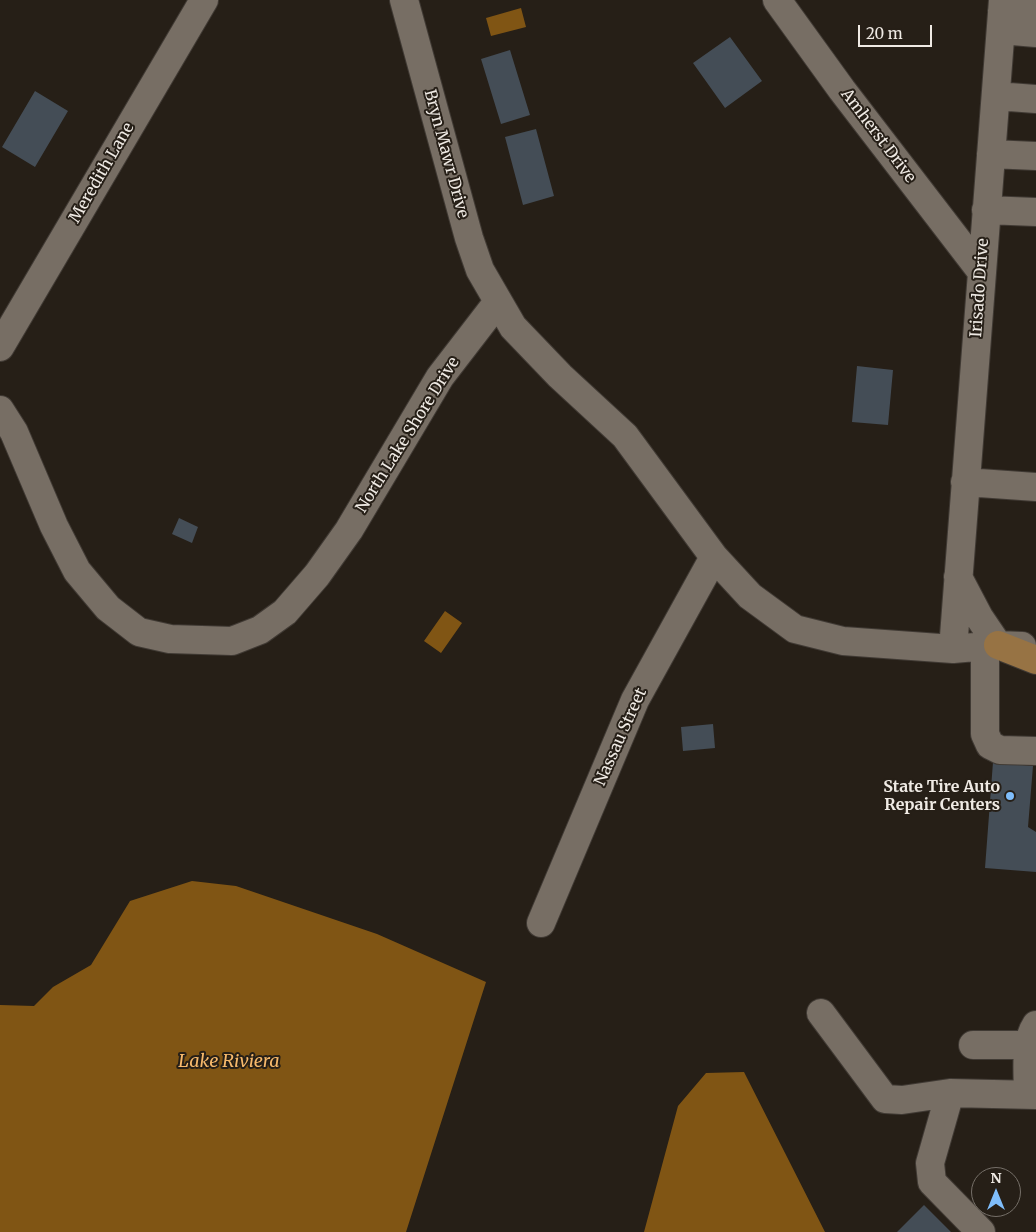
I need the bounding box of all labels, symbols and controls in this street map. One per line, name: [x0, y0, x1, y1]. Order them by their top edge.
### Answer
scale bar: [861, 15, 935, 47]
text: 20 m: [866, 24, 903, 43]
street label: Amherst Drive: [837, 85, 919, 187]
street label: Bryn Mawr Drive: [420, 88, 472, 220]
street label: Meredith Lane: [66, 119, 138, 227]
street label: Irisado Drive: [967, 238, 993, 338]
street label: North Lake Shore Drive: [352, 354, 464, 516]
street label: Nassau Street: [591, 685, 651, 789]
place label: State Tire Auto Repair Centers: [883, 777, 1000, 815]
marker: State Tire Auto Repair Centers: [1004, 790, 1016, 802]
water label: Lake Riviera: [178, 1051, 280, 1073]
north arrow: [971, 1167, 1021, 1217]
text: N: [990, 1169, 1002, 1187]

